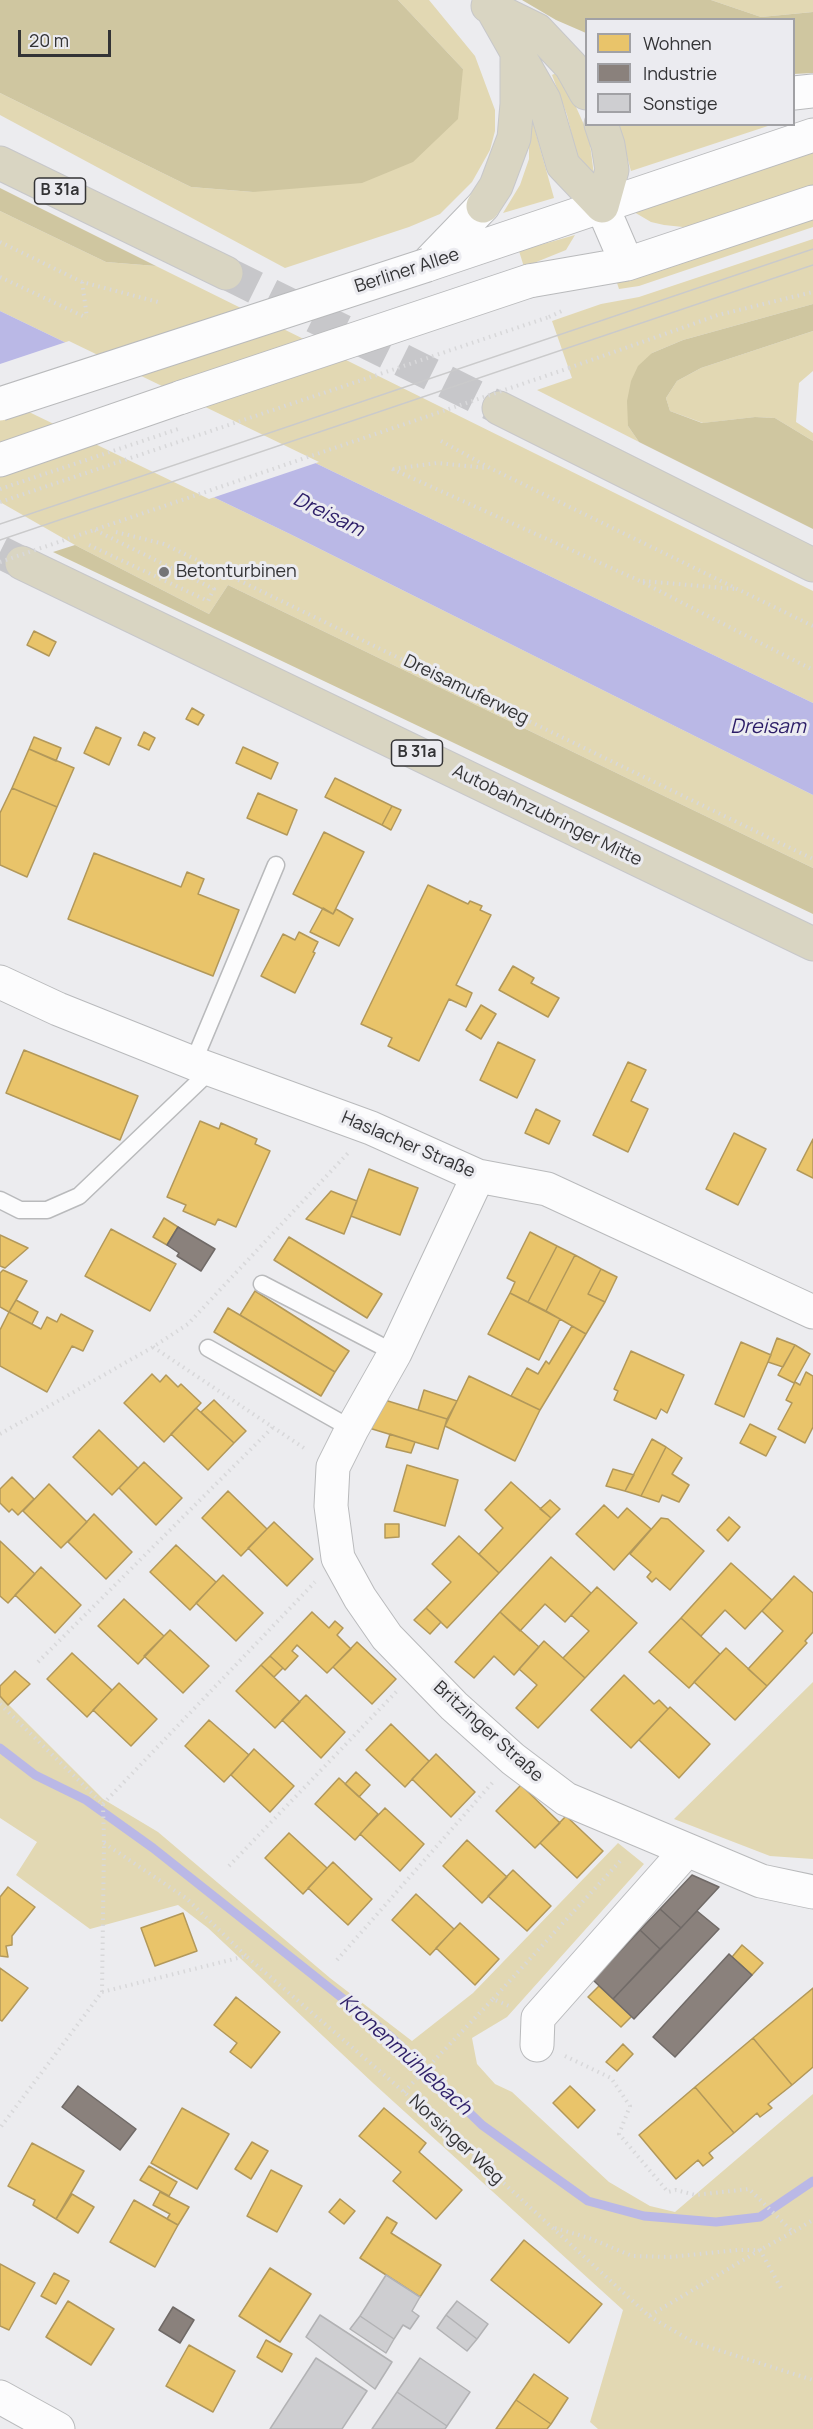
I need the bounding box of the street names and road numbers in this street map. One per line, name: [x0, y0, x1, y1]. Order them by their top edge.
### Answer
road number: B 31a: [34, 178, 86, 204]
street label: Berliner Allee: [352, 244, 462, 298]
street label: Dreisamuferweg: [400, 650, 532, 730]
road number: B 31a: [392, 740, 442, 766]
street label: Autobahnzubringer Mitte: [449, 761, 645, 871]
street label: Haslacher Straße: [338, 1107, 478, 1183]
street label: Britzinger Straße: [429, 1677, 547, 1787]
street label: Norsinger Weg: [404, 2091, 508, 2189]

